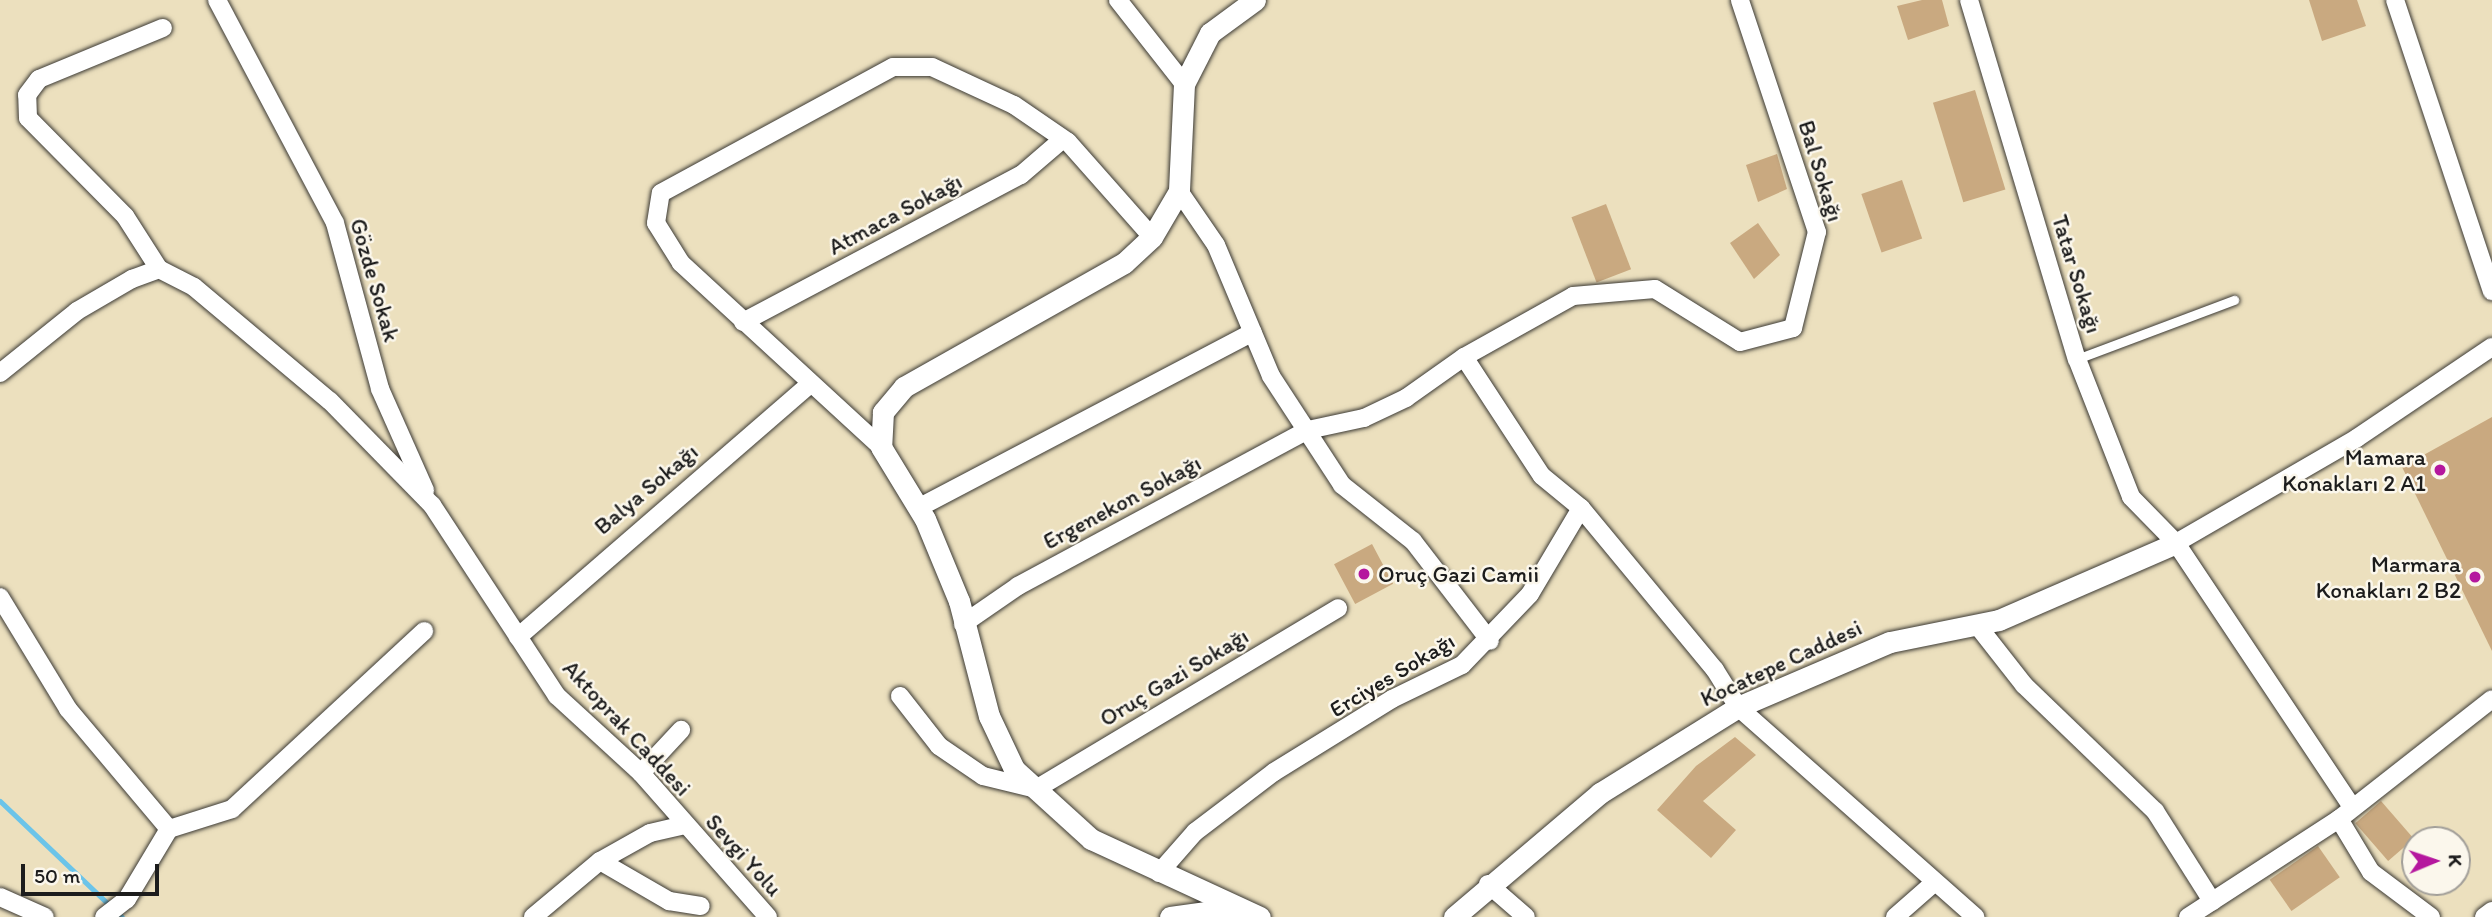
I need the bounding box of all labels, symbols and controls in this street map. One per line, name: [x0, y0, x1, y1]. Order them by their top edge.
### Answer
street label: Bal Sokağı: [1793, 117, 1849, 225]
street label: Atmaca Sokağı: [824, 167, 966, 261]
street label: Tatar Sokağı: [2046, 212, 2108, 336]
street label: Gözde Sokak: [344, 216, 406, 344]
street label: Balya Sokağı: [589, 438, 703, 540]
place label: Mamara Konakları 2 A1: [2282, 443, 2426, 497]
street label: Ergenekon Sokağı: [1038, 449, 1206, 555]
marker: Mamara Konakları 2 A1: [2432, 462, 2448, 478]
place label: Marmara Konakları 2 B2: [2316, 550, 2461, 604]
place label: Oruç Gazi Camii: [1378, 560, 1540, 588]
marker: Oruç Gazi Camii: [1356, 566, 1372, 582]
marker: Marmara Konakları 2 B2: [2467, 569, 2483, 585]
street label: Kocatepe Caddesi: [1696, 613, 1866, 713]
street label: Oruç Gazi Sokağı: [1094, 621, 1254, 733]
street label: Erciyes Sokağı: [1325, 627, 1459, 723]
street label: Aktoprak Caddesi: [557, 654, 697, 802]
street label: Sevgi Yolu: [700, 809, 788, 901]
north arrow: [2401, 826, 2471, 896]
scale bar: [24, 850, 163, 894]
text: K: [2444, 854, 2467, 867]
text: 50 m: [34, 863, 80, 888]

